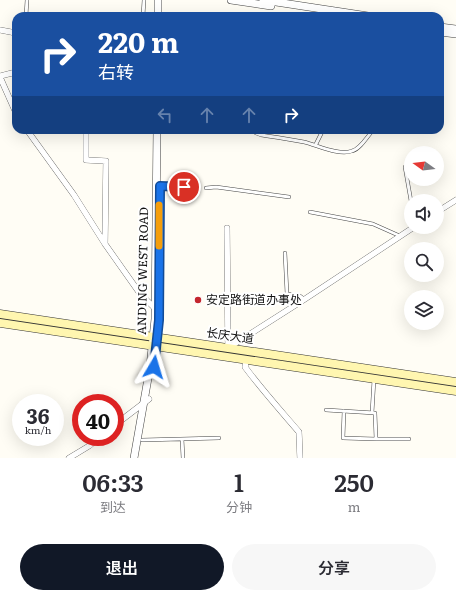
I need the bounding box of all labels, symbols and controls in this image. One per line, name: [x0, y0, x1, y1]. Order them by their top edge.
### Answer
text: 220 m: [98, 20, 179, 62]
icon: right: [32, 28, 84, 80]
text: 右转: [98, 58, 134, 85]
icon: left: [154, 104, 176, 126]
icon: ahead: [196, 104, 218, 126]
icon: ahead: [238, 104, 260, 126]
icon: right: [280, 104, 302, 126]
north arrow: [404, 146, 444, 186]
map controls: [404, 146, 444, 330]
pin: [167, 170, 201, 204]
icon: arrive: [173, 176, 195, 198]
button: sound: [404, 194, 444, 234]
street label: ANDING WEST ROAD: [132, 207, 152, 335]
button: search: [404, 242, 444, 282]
place label: 安定路街道办事处: [206, 290, 302, 308]
button: layers: [404, 290, 444, 330]
marker: 安定路街道办事处: [193, 295, 203, 305]
street label: 长庆大道: [205, 323, 255, 347]
position arrow: [133, 346, 175, 388]
speed limit sign: 40: [72, 394, 124, 446]
text: 36: [27, 400, 49, 430]
text: km/h: [25, 422, 51, 437]
text: 06:33: [82, 464, 144, 499]
text: 1: [234, 464, 244, 499]
text: 250: [334, 464, 374, 499]
text: 到达: [100, 497, 126, 516]
text: 分钟: [226, 497, 252, 516]
text: m: [348, 497, 360, 516]
button: 退出: [20, 544, 224, 590]
button: 分享: [232, 544, 436, 590]

